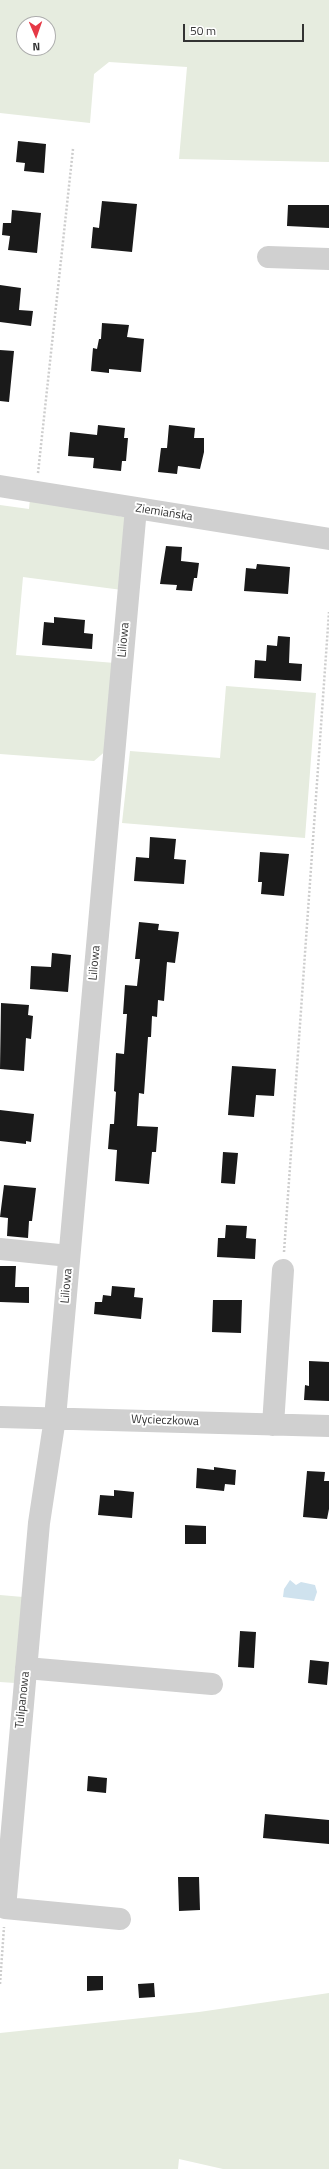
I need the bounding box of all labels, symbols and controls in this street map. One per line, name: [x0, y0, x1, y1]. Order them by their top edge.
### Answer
north arrow: [16, 16, 56, 56]
scale bar: [185, 16, 306, 42]
text: 50 m: [190, 21, 216, 40]
text: N: [32, 39, 40, 55]
street label: Ziemiańska: [134, 501, 194, 525]
street label: Liliowa: [115, 622, 133, 658]
street label: Liliowa: [86, 945, 104, 981]
street label: Liliowa: [58, 1268, 76, 1304]
street label: Wycieczkowa: [131, 1413, 199, 1429]
street label: Tulipanowa: [13, 1671, 33, 1729]

